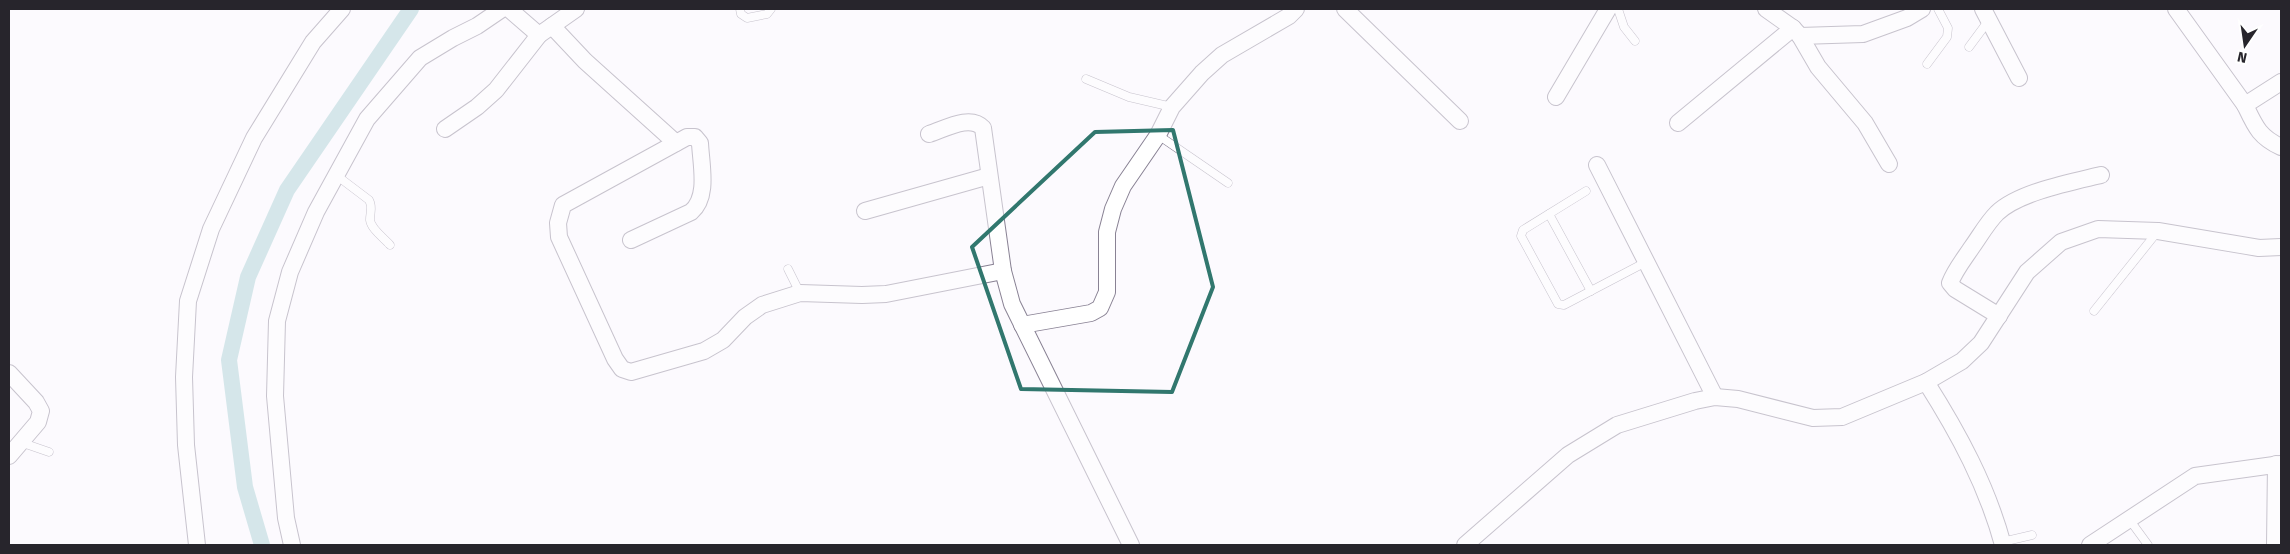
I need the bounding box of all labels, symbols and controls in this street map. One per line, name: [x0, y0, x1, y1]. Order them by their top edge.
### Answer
north arrow: [2220, 20, 2270, 70]
text: N: [2236, 48, 2249, 67]

